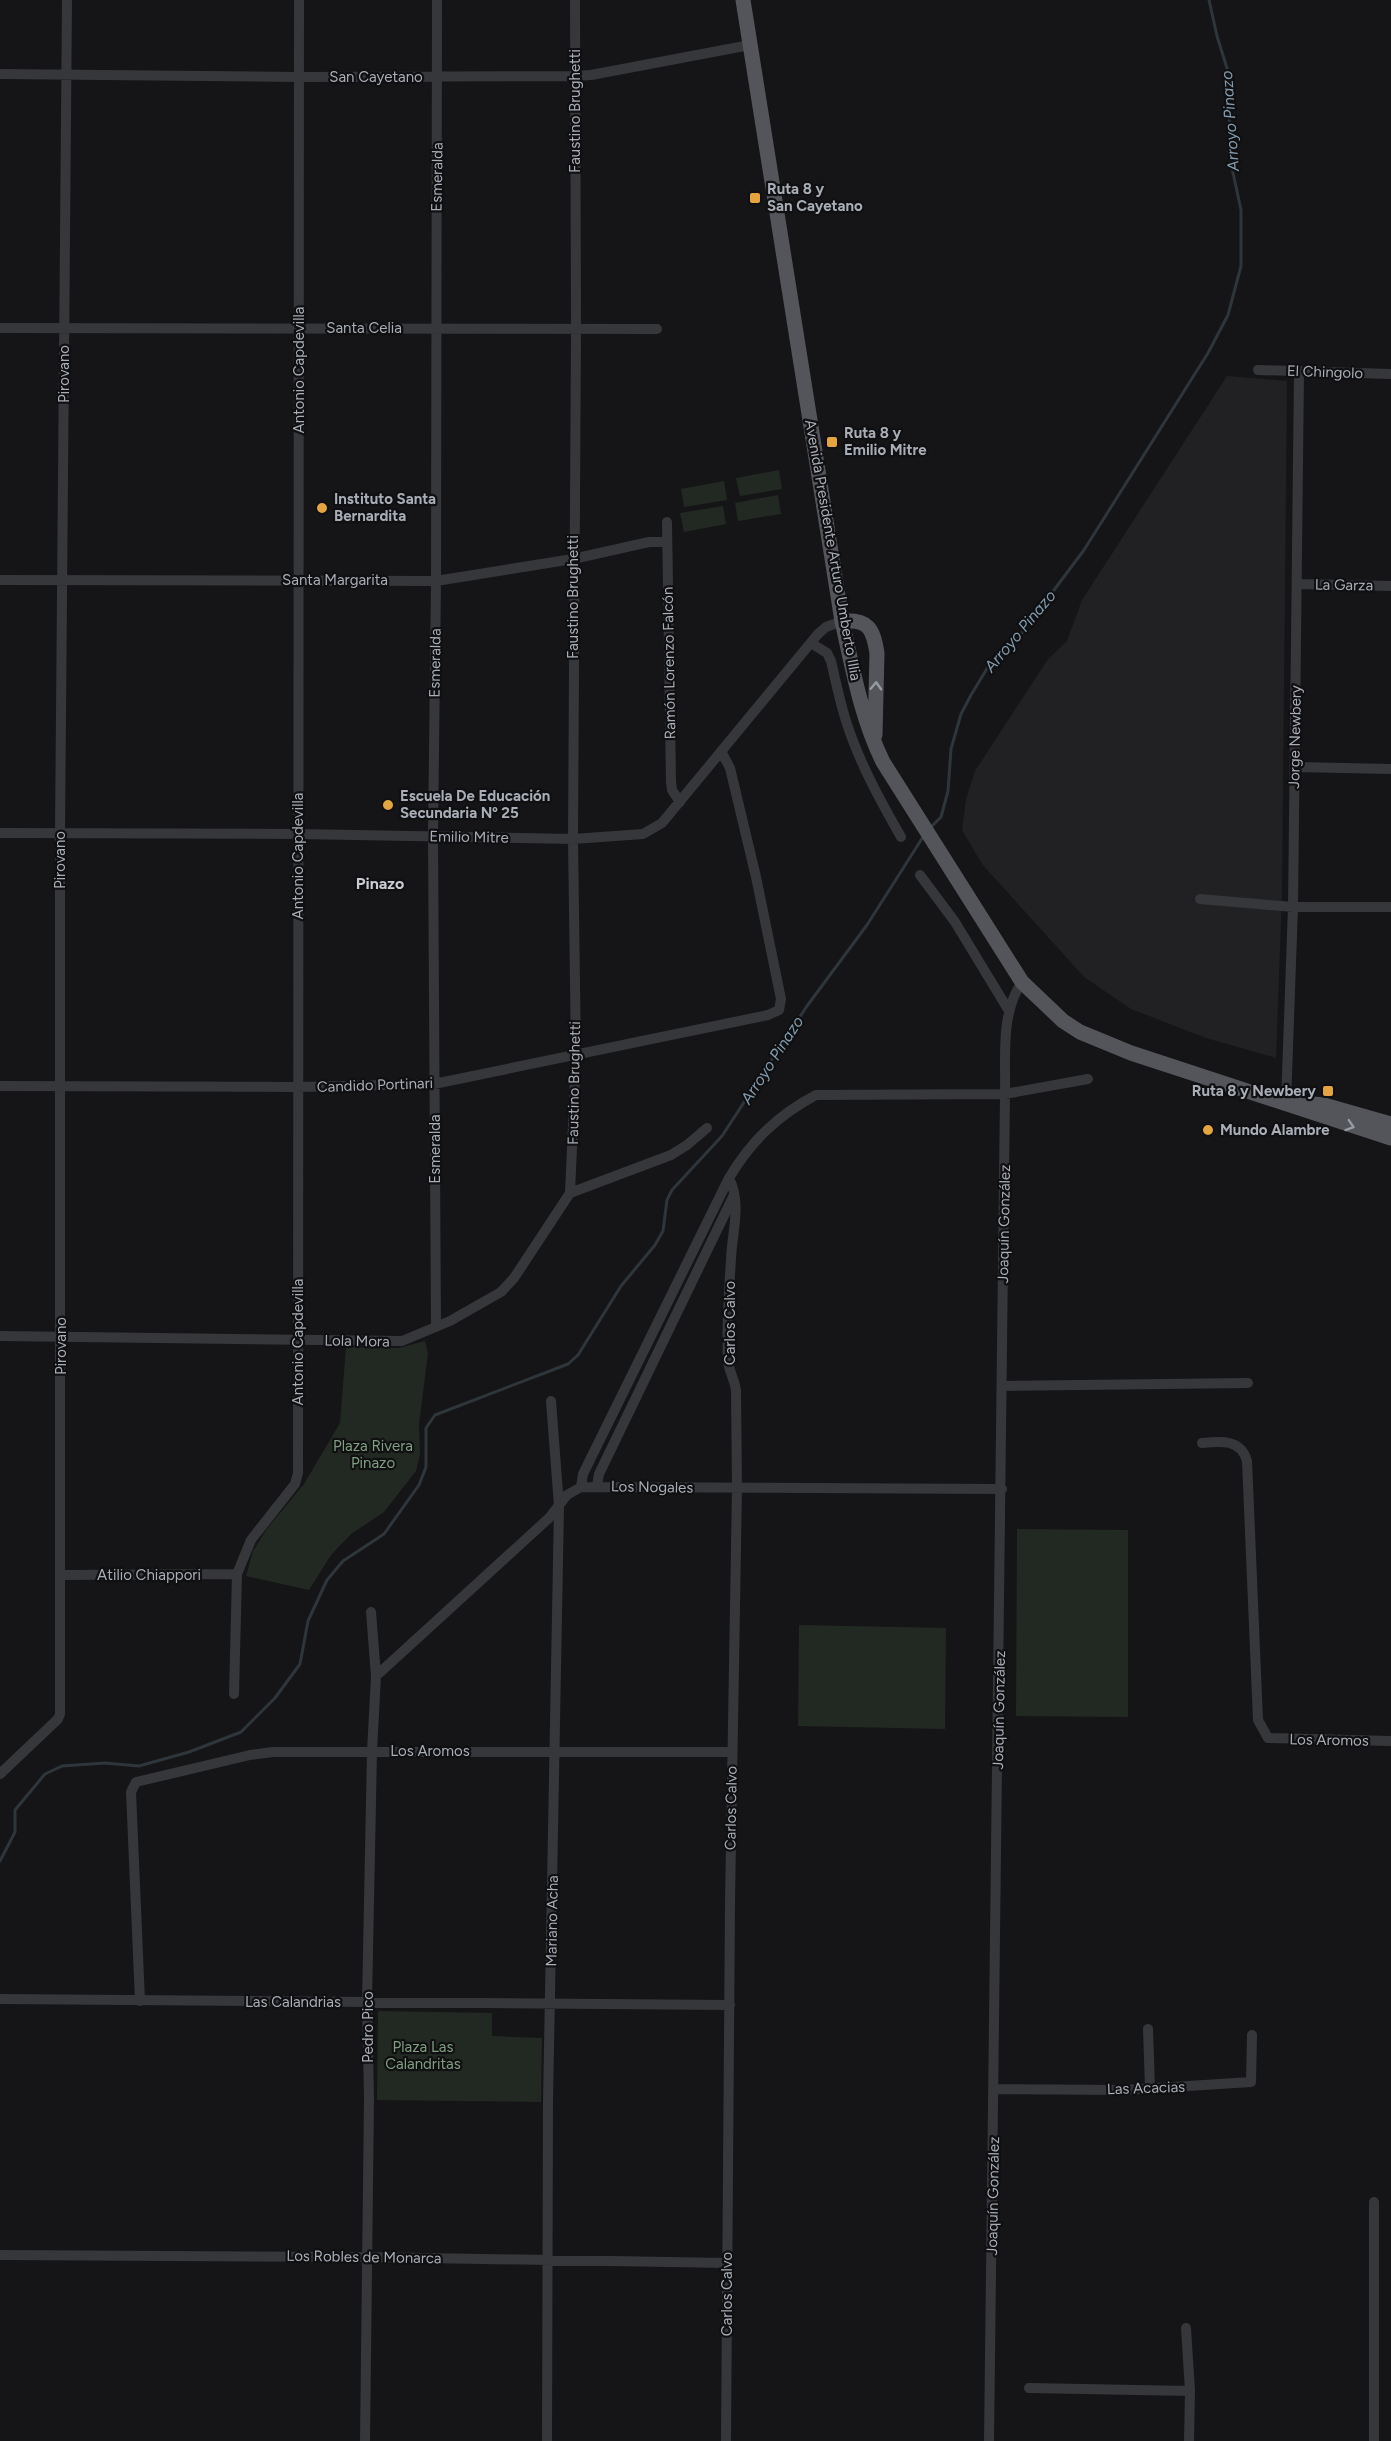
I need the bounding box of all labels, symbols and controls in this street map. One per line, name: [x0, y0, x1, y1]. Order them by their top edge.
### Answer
street label: Faustino Brughetti: [566, 49, 584, 173]
street label: San Cayetano: [329, 68, 423, 86]
water label: Arroyo Pinazo: [1217, 70, 1243, 173]
street label: Esmeralda: [427, 142, 447, 212]
place label: Ruta 8 y San Cayetano: [767, 180, 863, 215]
marker: Ruta 8 y San Cayetano: [748, 191, 762, 205]
street label: Antonio Capdevilla: [290, 307, 308, 433]
street label: Santa Celia: [326, 319, 402, 337]
street label: Pirovano: [55, 345, 73, 403]
street label: El Chingolo: [1286, 362, 1364, 382]
street label: Avenida Presidente Arturo Umberto Illia: [801, 418, 865, 682]
place label: Ruta 8 y Emilio Mitre: [844, 424, 927, 459]
marker: Ruta 8 y Emilio Mitre: [825, 435, 839, 449]
place label: Instituto Santa Bernardita: [334, 490, 436, 525]
marker: Instituto Santa Bernardita: [315, 501, 329, 515]
street label: Faustino Brughetti: [564, 535, 582, 659]
street label: Santa Margarita: [282, 571, 388, 589]
street label: La Garza: [1315, 575, 1373, 595]
water label: Arroyo Pinazo: [980, 586, 1060, 676]
street label: Ramón Lorenzo Falcón: [659, 587, 679, 739]
street label: Esmeralda: [425, 628, 445, 698]
one-way arrow: [869, 682, 882, 691]
street label: Jorge Newbery: [1285, 685, 1305, 789]
place label: Escuela De Educación Secundaria Nº 25: [400, 787, 550, 822]
street label: Antonio Capdevilla: [289, 793, 307, 919]
marker: Escuela De Educación Secundaria Nº 25: [381, 798, 395, 812]
street label: Emilio Mitre: [429, 827, 509, 847]
street label: Pirovano: [51, 831, 69, 889]
district label: Pinazo: [356, 874, 404, 893]
water label: Arroyo Pinazo: [736, 1013, 807, 1108]
street label: Faustino Brughetti: [564, 1021, 584, 1145]
street label: Candido Portinari: [317, 1074, 433, 1096]
place label: Ruta 8 y Newbery: [1192, 1082, 1316, 1100]
marker: Ruta 8 y Newbery: [1321, 1084, 1335, 1098]
street label: Esmeralda: [426, 1114, 444, 1184]
one-way arrow: [1344, 1118, 1355, 1131]
place label: Mundo Alambre: [1220, 1121, 1330, 1139]
marker: Mundo Alambre: [1201, 1123, 1215, 1137]
street label: Joaquín González: [994, 1164, 1014, 1284]
street label: Antonio Capdevilla: [289, 1279, 307, 1405]
street label: Carlos Calvo: [721, 1281, 739, 1365]
street label: Pirovano: [52, 1317, 70, 1375]
street label: Lola Mora: [324, 1331, 390, 1351]
park label: Plaza Rivera Pinazo: [333, 1437, 413, 1472]
street label: Los Nogales: [611, 1477, 693, 1497]
street label: Atilio Chiappori: [97, 1566, 201, 1584]
street label: Joaquín González: [989, 1650, 1009, 1770]
street label: Los Aromos: [1289, 1730, 1369, 1750]
street label: Los Aromos: [390, 1742, 470, 1760]
street label: Carlos Calvo: [721, 1765, 741, 1850]
street label: Mariano Acha: [542, 1875, 562, 1967]
street label: Pedro Pico: [359, 1991, 377, 2063]
street label: Las Calandrias: [245, 1993, 341, 2011]
park label: Plaza Las Calandritas: [385, 2038, 461, 2073]
street label: Las Acacias: [1107, 2078, 1185, 2098]
street label: Joaquín González: [983, 2136, 1003, 2256]
street label: Los Robles de Monarca: [286, 2247, 442, 2267]
street label: Carlos Calvo: [718, 2252, 736, 2336]

